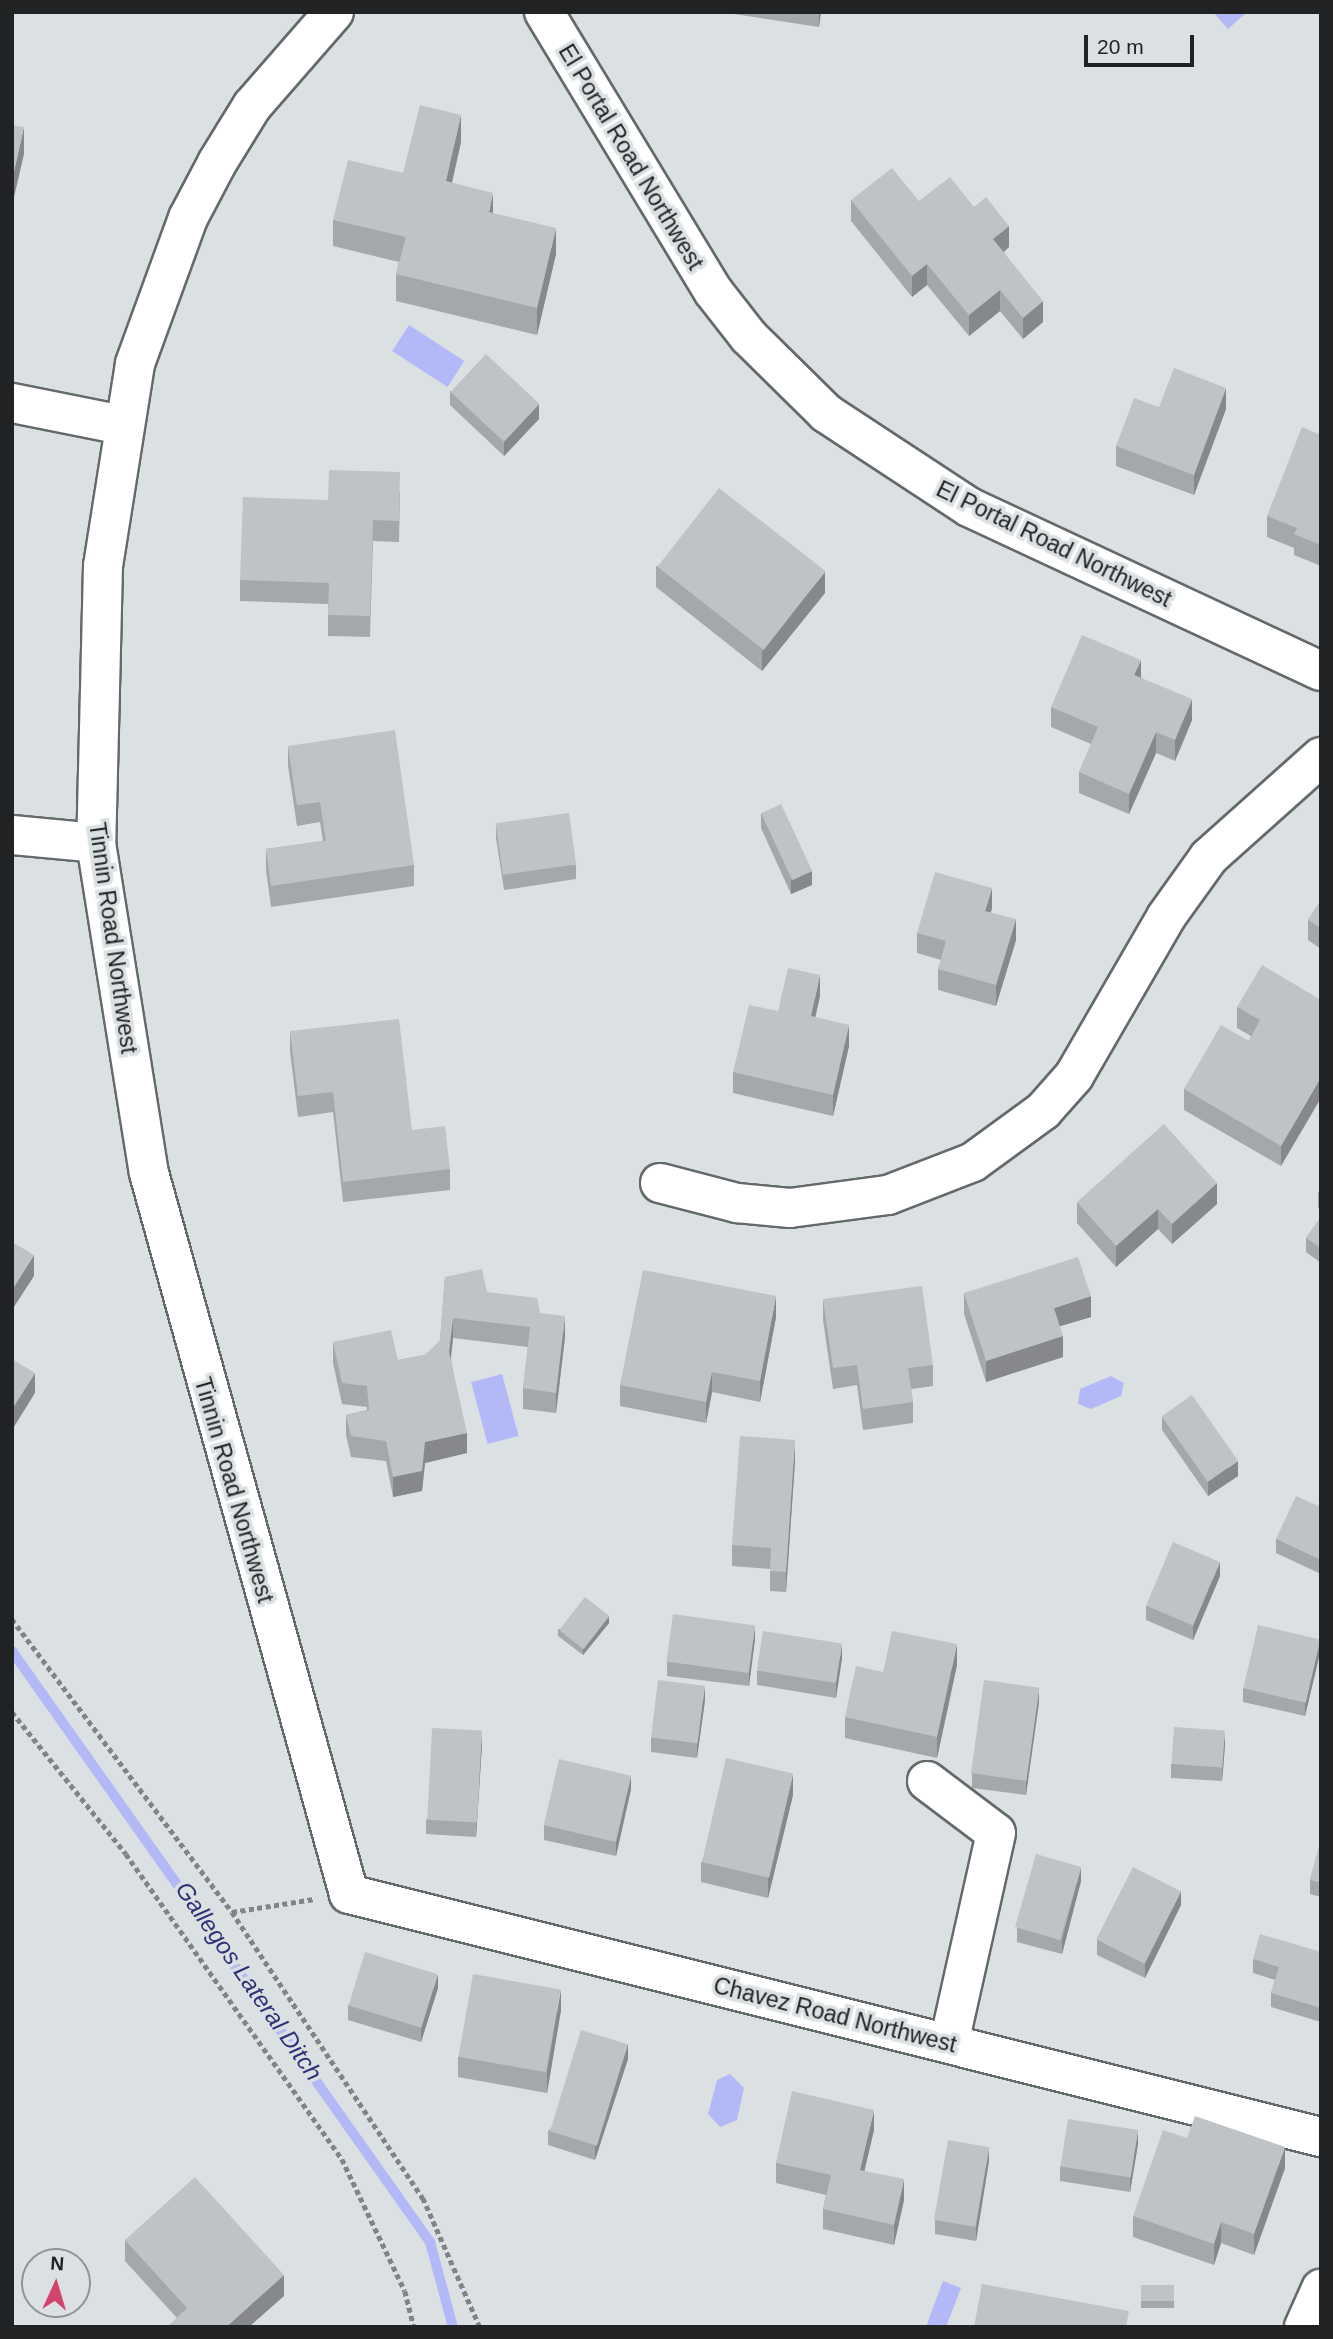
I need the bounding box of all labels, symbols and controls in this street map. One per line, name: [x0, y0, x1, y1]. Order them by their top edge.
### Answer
scale bar: [1088, 21, 1198, 65]
text: 20 m: [1097, 35, 1144, 58]
street label: El Portal Road Northwest: [553, 39, 709, 275]
street label: El Portal Road Northwest: [932, 475, 1176, 613]
street label: Tinnin Road Northwest: [83, 821, 143, 1055]
street label: Tinnin Road Northwest: [189, 1374, 279, 1606]
water label: Gallegos Lateral Ditch: [169, 1876, 329, 2086]
street label: Chavez Road Northwest: [711, 1971, 959, 2059]
north arrow: [21, 2248, 91, 2318]
text: N: [50, 2253, 65, 2275]

